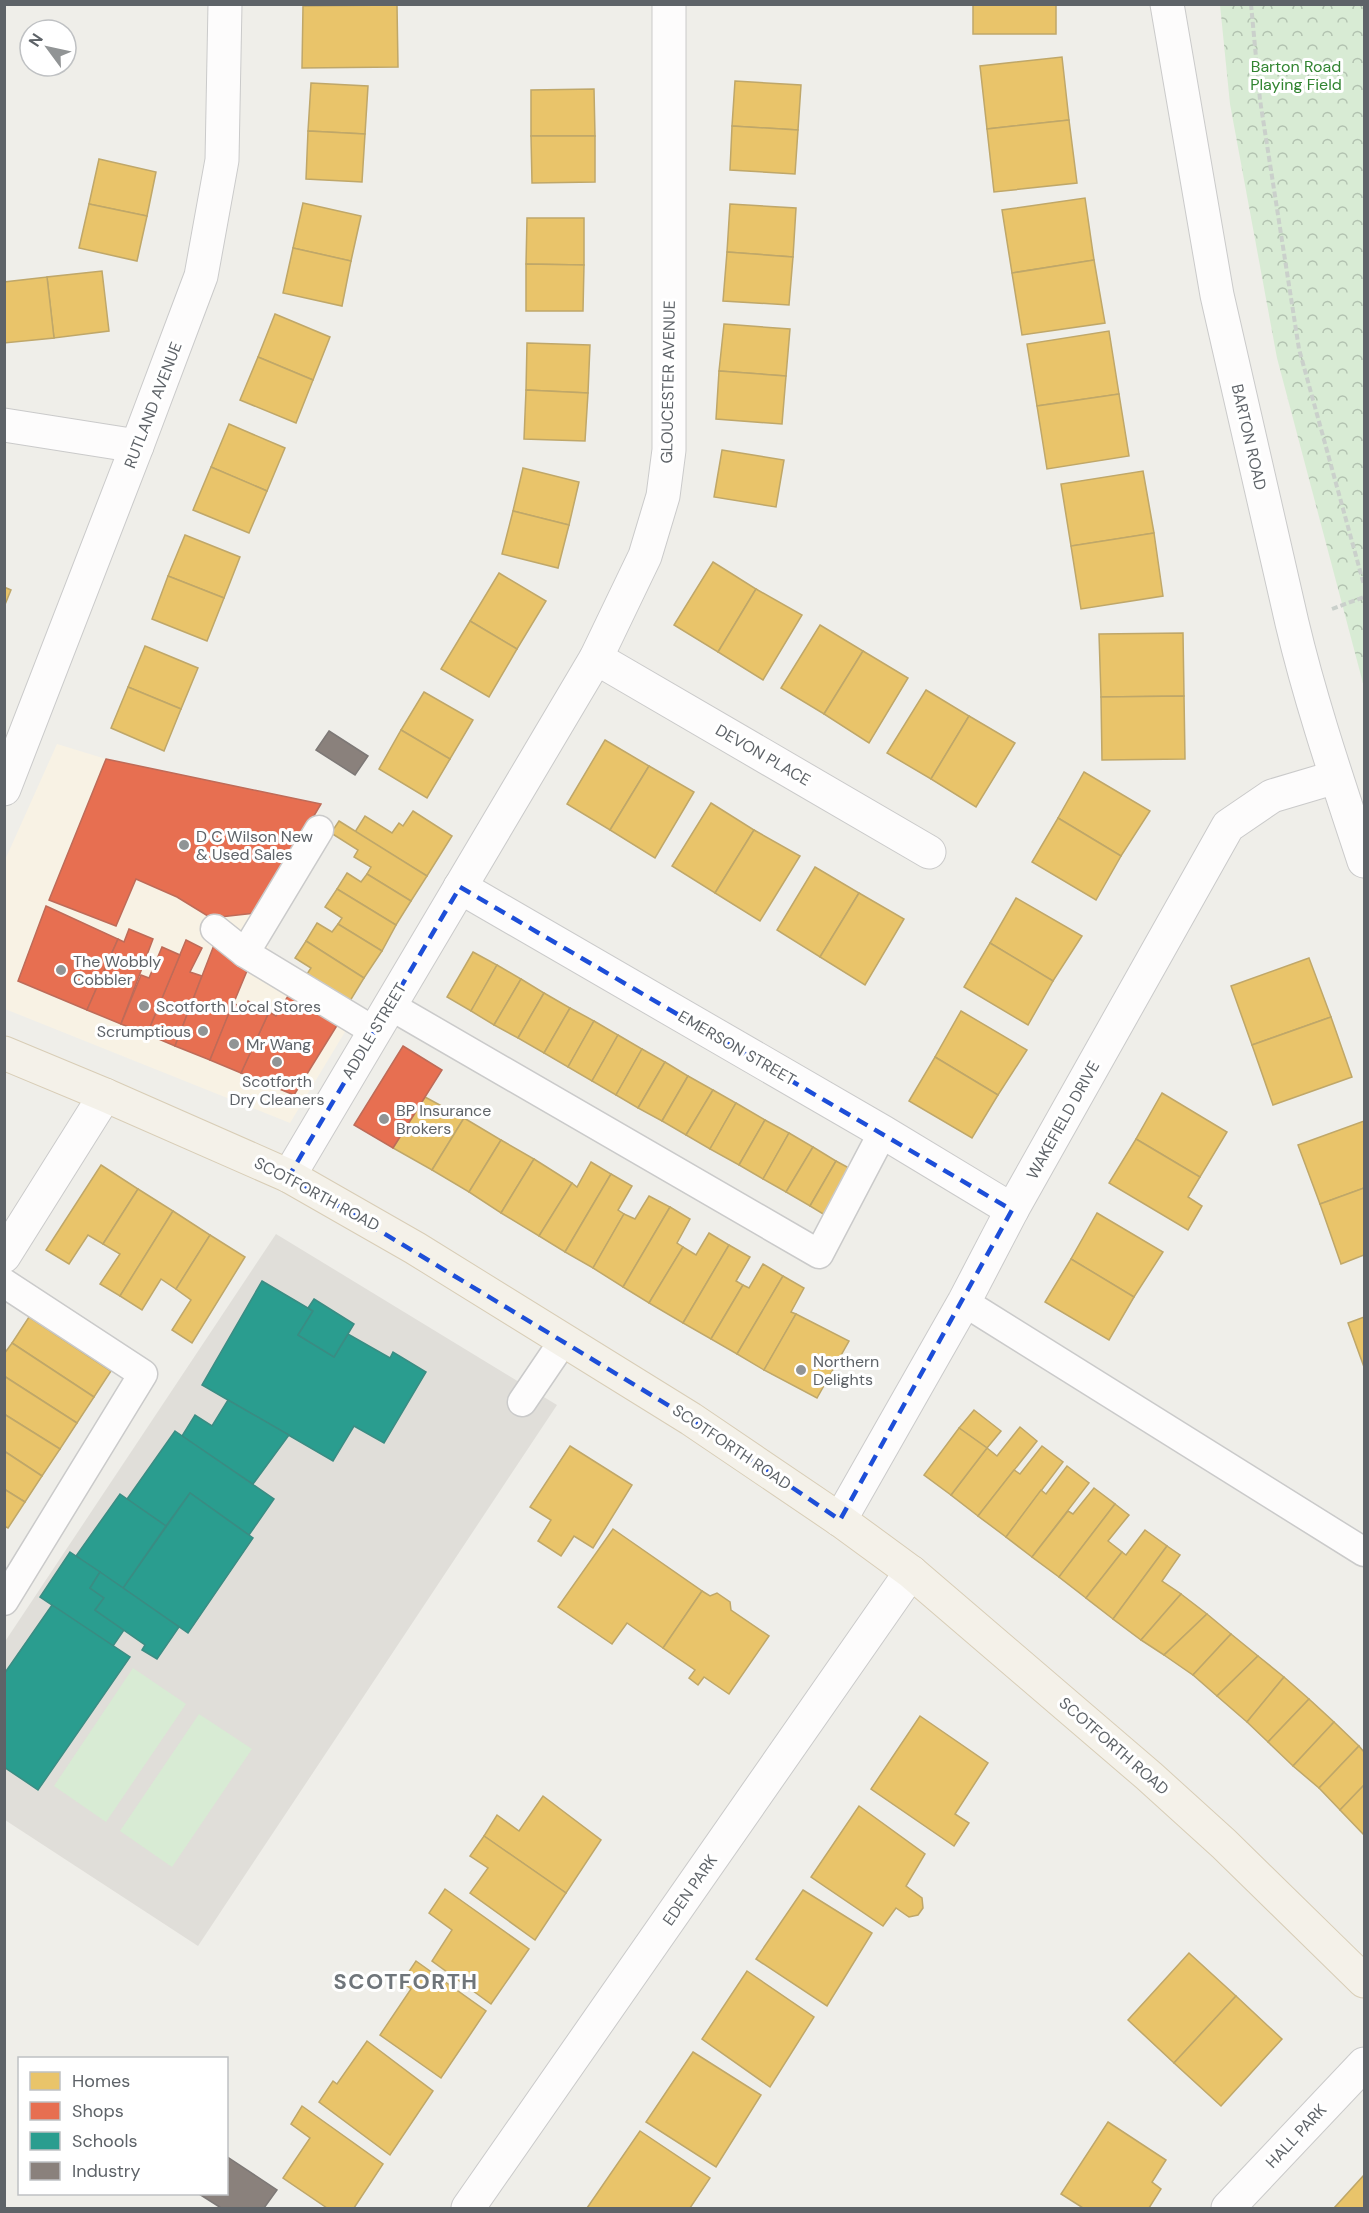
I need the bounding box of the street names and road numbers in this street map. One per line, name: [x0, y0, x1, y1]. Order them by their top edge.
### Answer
street label: GLOUCESTER AVENUE: [656, 300, 680, 464]
street label: RUTLAND AVENUE: [119, 339, 187, 471]
street label: BARTON ROAD: [1227, 382, 1271, 492]
street label: DEVON PLACE: [712, 719, 814, 791]
street label: ADDLE STREET: [337, 979, 411, 1083]
street label: EMERSON STREET: [674, 1006, 800, 1090]
street label: WAKEFIELD DRIVE: [1022, 1057, 1104, 1183]
street label: SCOTFORTH ROAD: [251, 1152, 383, 1236]
street label: SCOTFORTH ROAD: [669, 1399, 795, 1495]
street label: SCOTFORTH ROAD: [1055, 1693, 1173, 1799]
street label: EDEN PARK: [658, 1850, 722, 1930]
street label: HALL PARK: [1261, 2100, 1331, 2172]

